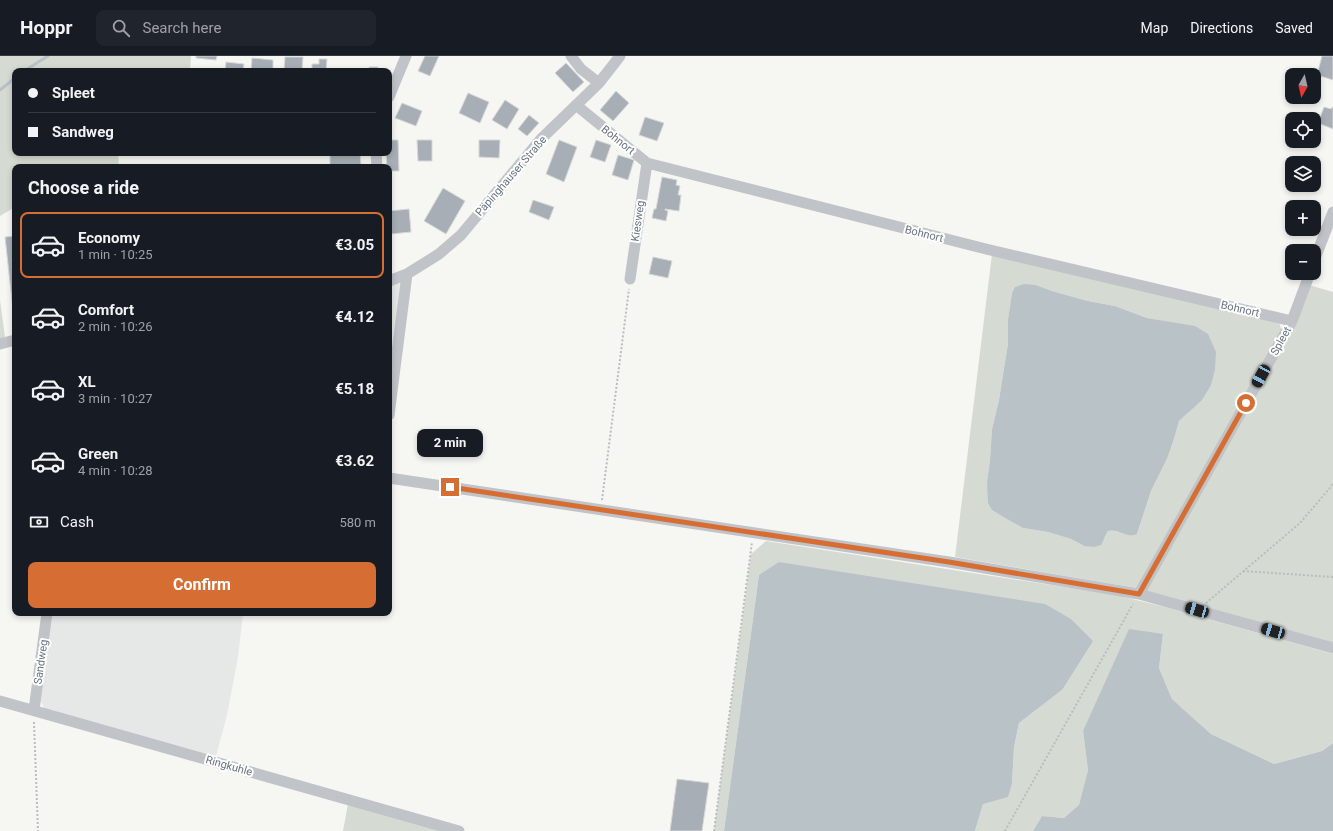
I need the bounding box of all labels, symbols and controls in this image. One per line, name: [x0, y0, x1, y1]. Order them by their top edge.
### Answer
search box: [96, 10, 376, 46]
text: Hoppr: [20, 16, 72, 39]
icon: search: [110, 17, 132, 39]
text: Search here: [142, 19, 221, 37]
text: Map: [1141, 20, 1168, 36]
text: Directions: [1190, 20, 1253, 36]
text: Saved: [1275, 20, 1313, 36]
north arrow: [1285, 68, 1321, 104]
map controls: [1285, 68, 1321, 280]
text: Spleet: [52, 84, 95, 102]
button: locate: [1285, 112, 1321, 148]
text: Sandweg: [52, 123, 114, 141]
street label: Bohnort: [599, 123, 638, 158]
street label: Päpinghauser Straße: [473, 133, 549, 219]
button: layers: [1285, 156, 1321, 192]
text: Choose a ride: [28, 177, 139, 198]
street label: Kiesweg: [629, 200, 647, 242]
button: +: [1285, 200, 1321, 236]
street label: Bohnort: [903, 223, 945, 245]
icon: car: [30, 227, 66, 263]
text: Economy: [78, 229, 140, 247]
text: €3.05: [335, 236, 374, 254]
button: −: [1285, 244, 1321, 280]
text: 1 min · 10:25: [78, 247, 153, 262]
street label: Bohnort: [1219, 298, 1261, 320]
icon: car: [30, 299, 66, 335]
text: Comfort: [78, 301, 134, 319]
text: €4.12: [335, 308, 374, 326]
text: 2 min · 10:26: [78, 319, 153, 334]
street label: Spleet: [1268, 324, 1294, 358]
car: [1250, 363, 1272, 389]
icon: car: [30, 371, 66, 407]
text: XL: [78, 373, 96, 391]
text: €5.18: [335, 380, 374, 398]
text: 3 min · 10:27: [78, 391, 153, 406]
route start: [1237, 394, 1255, 412]
callout: 2 min: [417, 429, 483, 457]
text: 2 min: [434, 435, 466, 450]
icon: car: [30, 443, 66, 479]
text: Green: [78, 445, 118, 463]
text: €3.62: [335, 452, 374, 470]
text: 4 min · 10:28: [78, 463, 153, 478]
route end: [441, 478, 459, 496]
icon: cash: [28, 511, 50, 533]
text: Cash: [60, 513, 94, 531]
text: 580 m: [339, 515, 376, 530]
button: Confirm: [28, 562, 376, 608]
car: [1184, 601, 1210, 619]
car: [1260, 622, 1286, 640]
street label: Sandweg: [31, 639, 51, 685]
street label: Ringkuhle: [204, 753, 254, 779]

